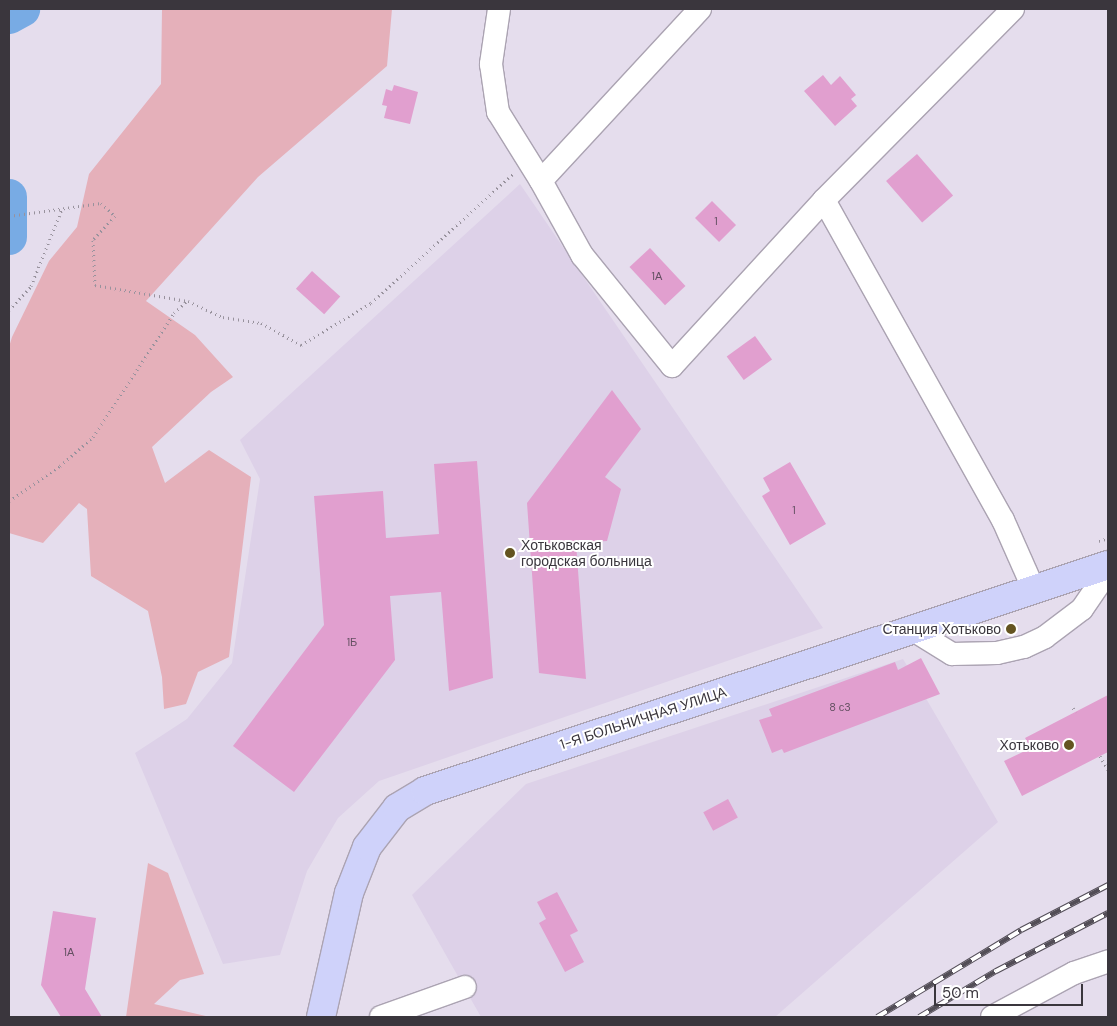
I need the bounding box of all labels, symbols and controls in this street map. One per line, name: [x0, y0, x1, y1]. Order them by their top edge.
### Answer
house number: 1: [714, 214, 718, 228]
house number: 1А: [652, 269, 662, 283]
house number: 1: [792, 503, 796, 517]
place label: Хотьковская городская больница: [521, 537, 652, 570]
marker: Хотьковская городская больница: [503, 546, 517, 560]
place label: Станция Хотьково: [882, 621, 1001, 637]
marker: Станция Хотьково: [1005, 623, 1017, 635]
house number: 1Б: [347, 635, 357, 649]
street label: 1-Я БОЛЬНИЧНАЯ УЛИЦА: [558, 683, 728, 753]
house number: 8 с3: [829, 700, 851, 714]
place label: Хотьково: [1000, 737, 1059, 753]
marker: Хотьково: [1063, 739, 1075, 751]
house number: 1А: [64, 945, 74, 959]
scale bar: [937, 974, 1086, 1006]
text: 50 m: [942, 983, 979, 1003]

